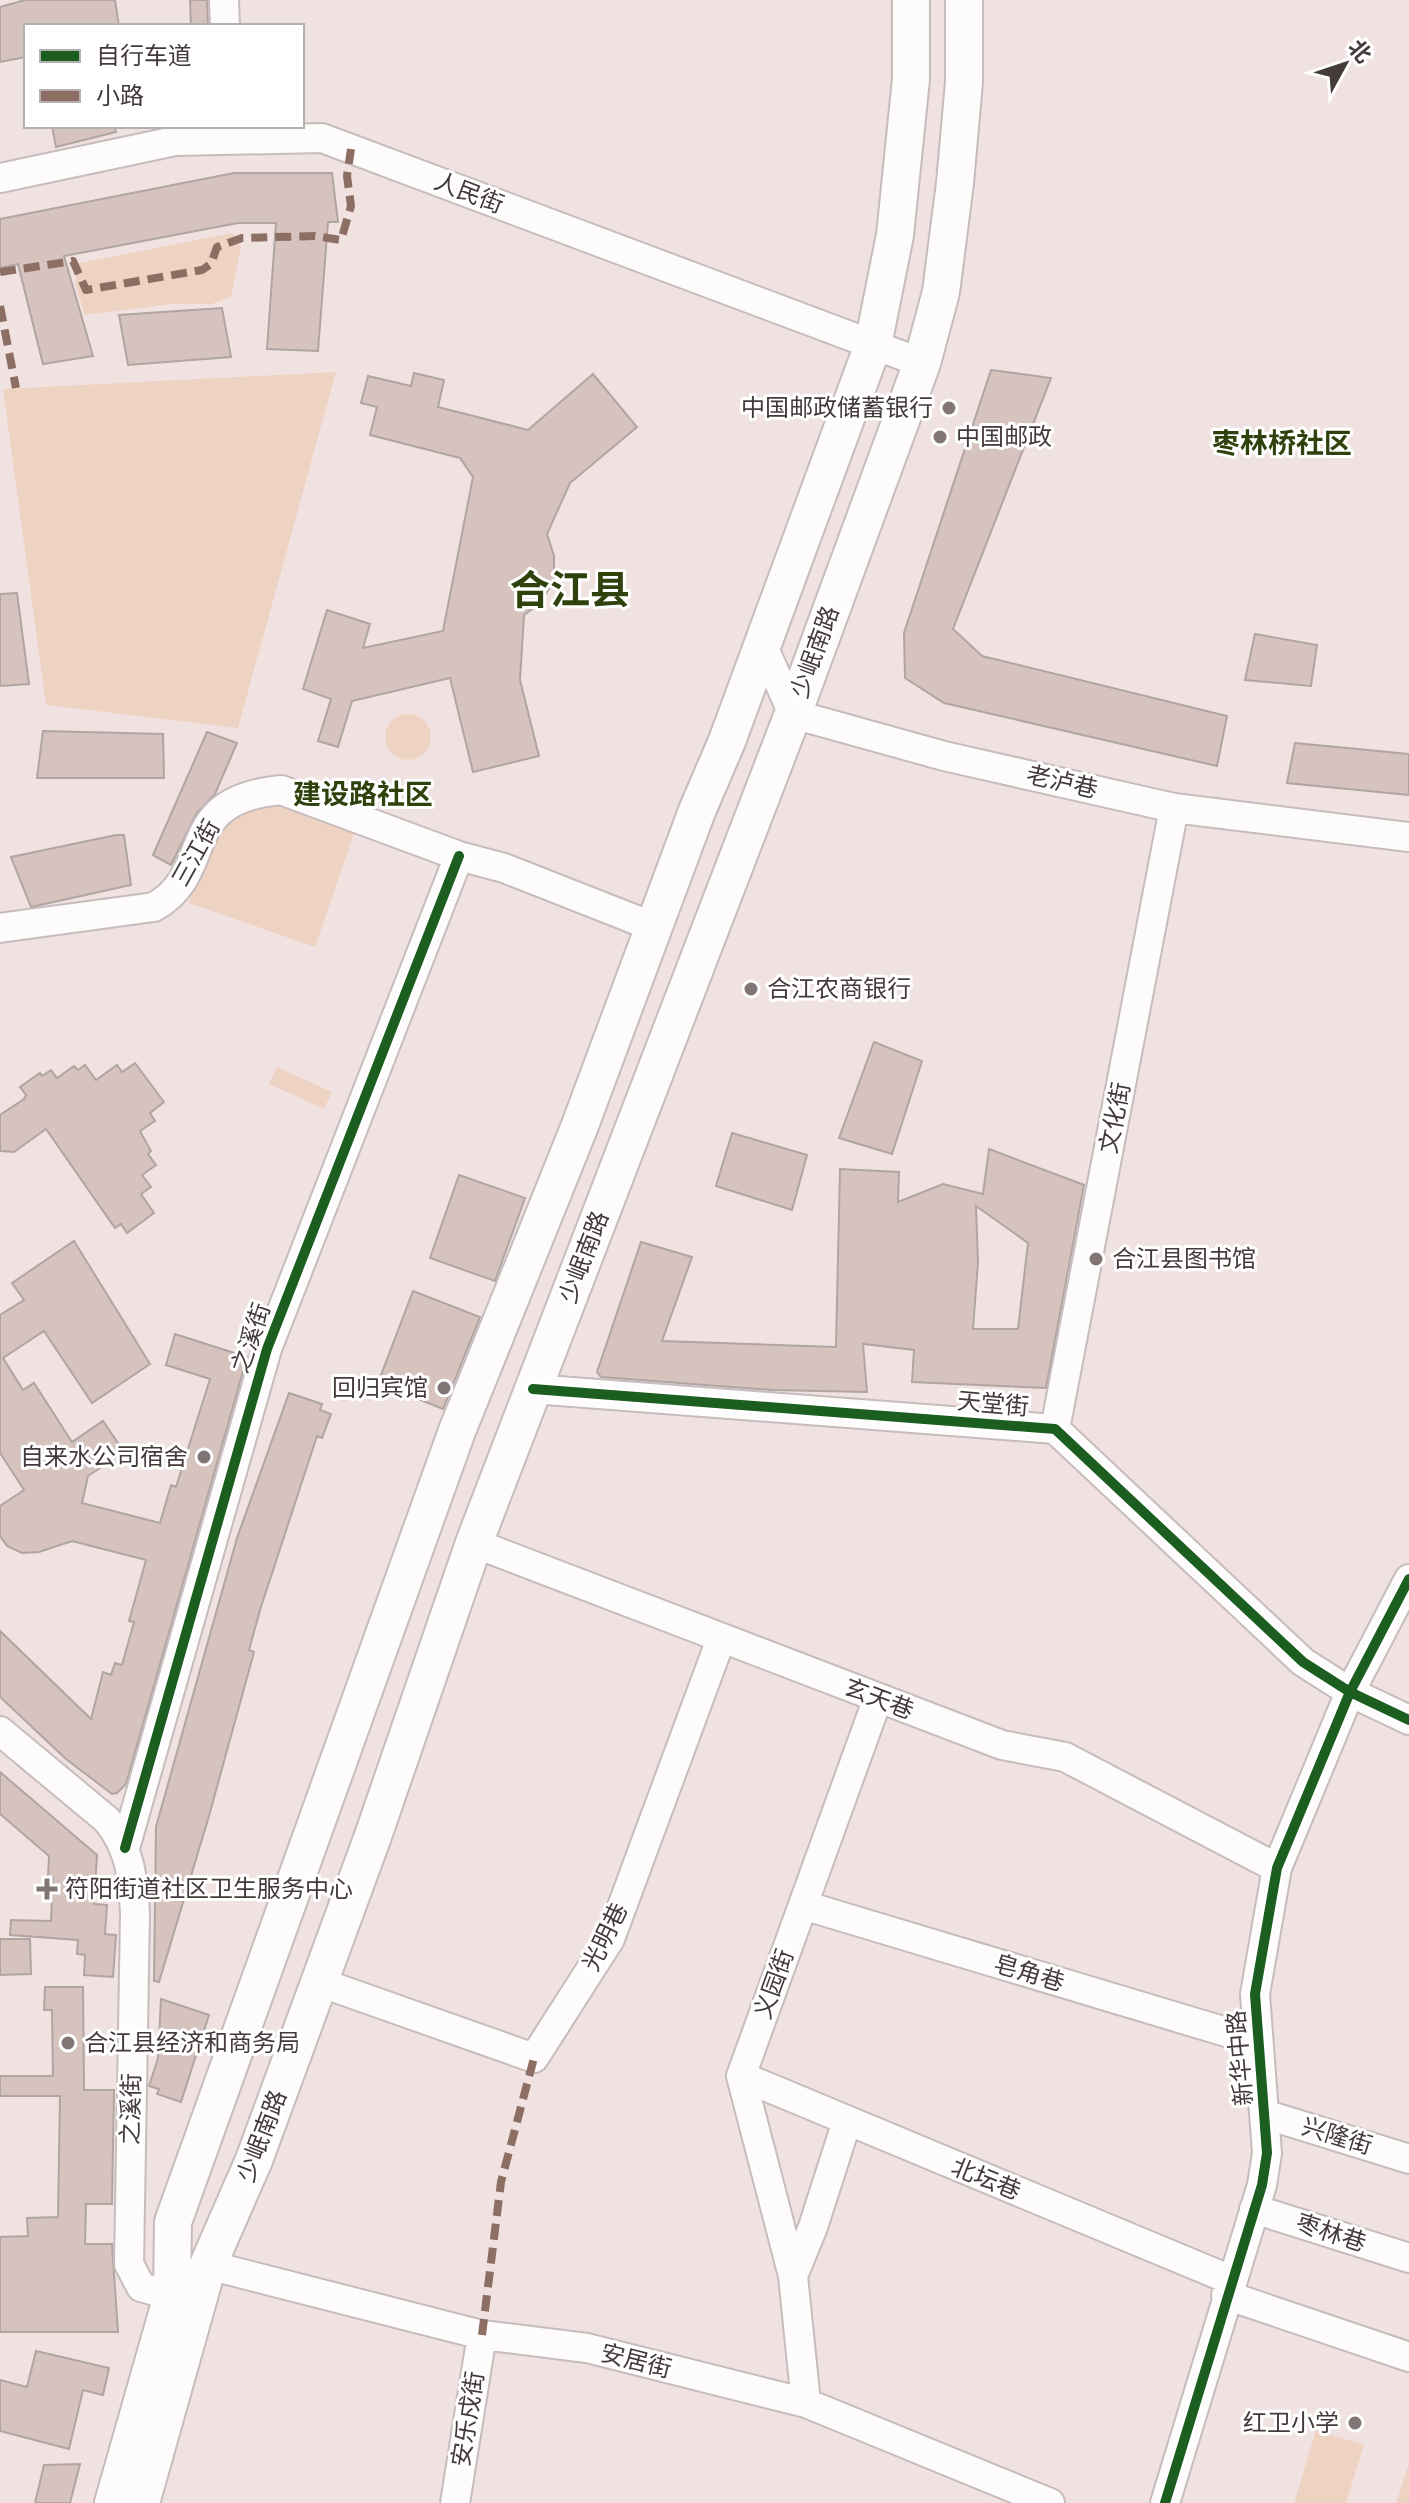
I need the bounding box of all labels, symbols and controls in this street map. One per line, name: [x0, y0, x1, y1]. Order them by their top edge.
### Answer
legend: [24, 24, 304, 128]
north arrow: [1305, 24, 1385, 104]
text: 北: [1343, 34, 1378, 69]
text: 自行车道: [96, 40, 192, 71]
text: 小路: [96, 80, 144, 111]
street label: 人民街: [430, 165, 508, 220]
place label: 中国邮政储蓄银行: [741, 392, 933, 423]
marker: 中国邮政储蓄银行: [940, 399, 958, 417]
place label: 中国邮政: [956, 421, 1052, 452]
district label: 枣林桥社区: [1212, 424, 1352, 461]
marker: 中国邮政: [931, 428, 949, 446]
district label: 合江县: [510, 563, 630, 615]
street label: 少岷南路: [784, 601, 846, 702]
street label: 老泸巷: [1024, 758, 1101, 805]
district label: 建设路社区: [293, 775, 433, 812]
street label: 三江街: [165, 814, 227, 892]
place label: 合江农商银行: [767, 973, 911, 1004]
marker: 合江农商银行: [742, 980, 760, 998]
street label: 文化街: [1092, 1080, 1137, 1156]
street label: 少岷南路: [552, 1206, 615, 1307]
place label: 合江县图书馆: [1112, 1243, 1256, 1274]
marker: 合江县图书馆: [1087, 1250, 1105, 1268]
street label: 之溪街: [224, 1299, 277, 1377]
place label: 回归宾馆: [332, 1372, 428, 1403]
marker: 回归宾馆: [435, 1379, 453, 1397]
street label: 天堂街: [956, 1385, 1030, 1422]
place label: 自来水公司宿舍: [20, 1441, 188, 1472]
marker: 自来水公司宿舍: [195, 1448, 213, 1466]
street label: 玄天巷: [840, 1671, 918, 1726]
place label: 符阳街道社区卫生服务中心: [65, 1873, 353, 1904]
marker: 符阳街道社区卫生服务中心: [36, 1878, 58, 1900]
street label: 光明巷: [575, 1898, 634, 1976]
street label: 义园街: [747, 1945, 800, 2023]
street label: 皂角巷: [990, 1947, 1068, 1998]
street label: 新华中路: [1220, 2009, 1259, 2107]
place label: 合江县经济和商务局: [84, 2027, 300, 2058]
marker: 合江县经济和商务局: [59, 2034, 77, 2052]
street label: 之溪街: [114, 2073, 147, 2145]
street label: 少岷南路: [230, 2085, 293, 2186]
street label: 兴隆街: [1298, 2110, 1376, 2161]
street label: 北坛巷: [947, 2151, 1025, 2206]
street label: 枣林巷: [1292, 2207, 1370, 2258]
street label: 安居街: [597, 2337, 675, 2384]
street label: 安乐戍街: [445, 2369, 490, 2469]
place label: 红卫小学: [1243, 2407, 1339, 2438]
marker: 红卫小学: [1346, 2414, 1364, 2432]

